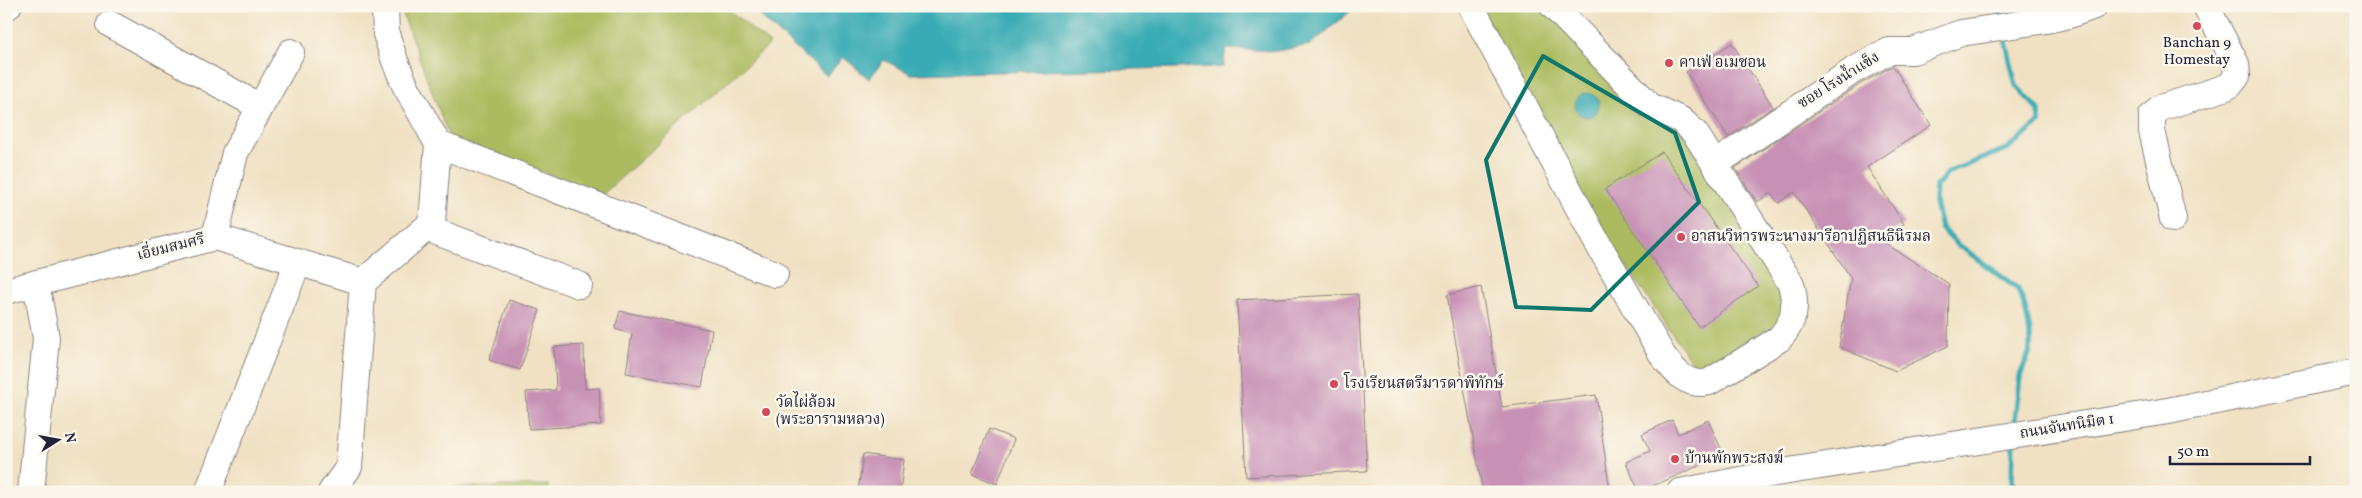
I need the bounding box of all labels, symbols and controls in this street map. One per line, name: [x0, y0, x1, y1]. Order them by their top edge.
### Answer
marker: Banchan 9 Homestay: [2191, 20, 2203, 32]
place label: Banchan 9 Homestay: [2163, 33, 2231, 71]
street label: ซอย โรงน้ำแข็ง: [1793, 46, 1884, 115]
place label: คาเฟ่ อเมซอน: [1679, 53, 1766, 74]
marker: คาเฟ่ อเมซอน: [1663, 57, 1675, 69]
place label: อาสนวิหารพระนางมารีอาปฏิสนธินิรมล: [1691, 227, 1931, 248]
street label: เอี่ยมสมศรี: [135, 228, 207, 267]
marker: อาสนวิหารพระนางมารีอาปฏิสนธินิรมล: [1675, 231, 1687, 243]
place label: โรงเรียนสตรีมารดาพิทักษ์: [1343, 372, 1505, 395]
marker: โรงเรียนสตรีมารดาพิทักษ์: [1328, 378, 1340, 390]
place label: วัดไผ่ล้อม (พระอารามหลวง): [776, 391, 885, 431]
marker: วัดไผ่ล้อม (พระอารามหลวง): [760, 406, 772, 418]
street label: ถนนจันทนิมิต 1: [2018, 409, 2116, 445]
north arrow: [32, 416, 82, 466]
text: N: [59, 431, 80, 445]
scale bar: [2170, 433, 2310, 465]
text: 50 m: [2177, 442, 2209, 463]
place label: บ้านพักพระสงฆ์: [1685, 448, 1784, 470]
marker: บ้านพักพระสงฆ์: [1669, 453, 1681, 465]

